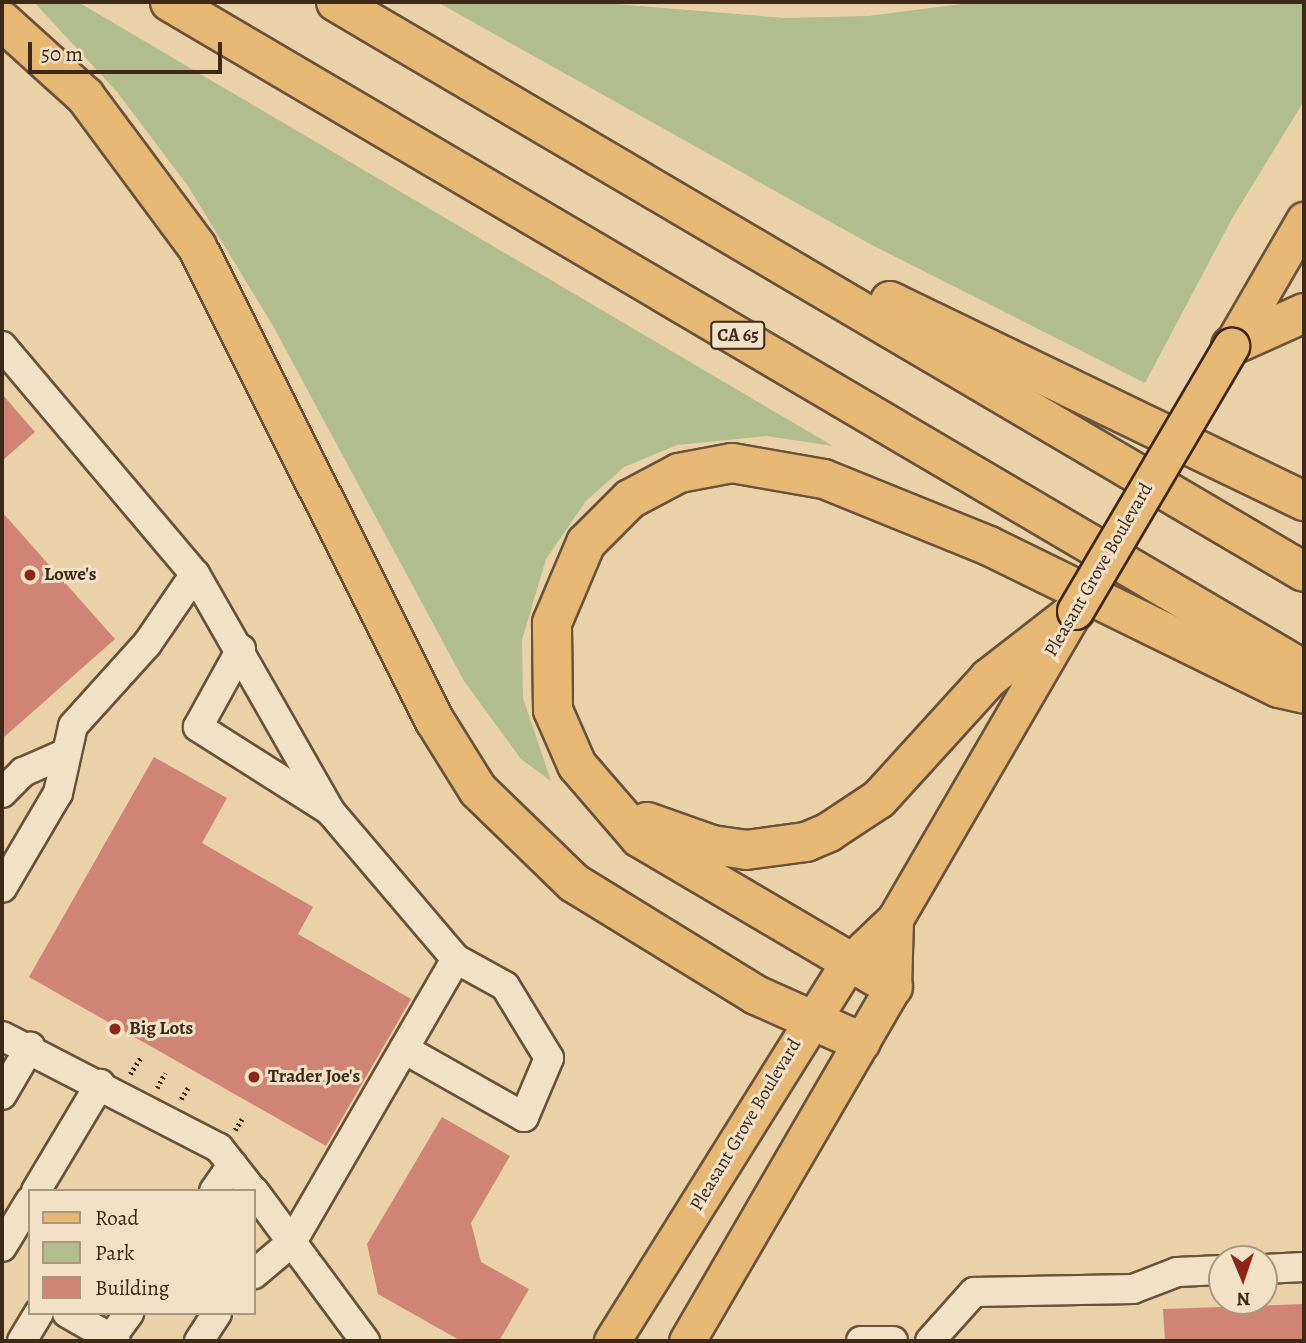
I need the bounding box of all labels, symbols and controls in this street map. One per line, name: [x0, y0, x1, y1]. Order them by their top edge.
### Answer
scale bar: [32, 28, 226, 72]
text: 50 m: [41, 40, 83, 68]
road number: CA 65: [710, 320, 766, 349]
street label: Pleasant Grove Boulevard: [1040, 479, 1158, 661]
place label: Lowe's: [44, 564, 97, 586]
marker: Lowe's: [22, 567, 38, 583]
place label: Big Lots: [129, 1018, 193, 1040]
marker: Big Lots: [107, 1021, 123, 1037]
street label: Pleasant Grove Boulevard: [686, 1035, 806, 1215]
place label: Trader Joe's: [268, 1066, 360, 1088]
marker: Trader Joe's: [246, 1069, 262, 1085]
legend: [28, 1189, 256, 1315]
text: Road: [95, 1204, 139, 1232]
text: Park: [95, 1239, 134, 1267]
north arrow: [1208, 1245, 1278, 1315]
text: Building: [95, 1274, 169, 1302]
text: N: [1236, 1286, 1251, 1312]

